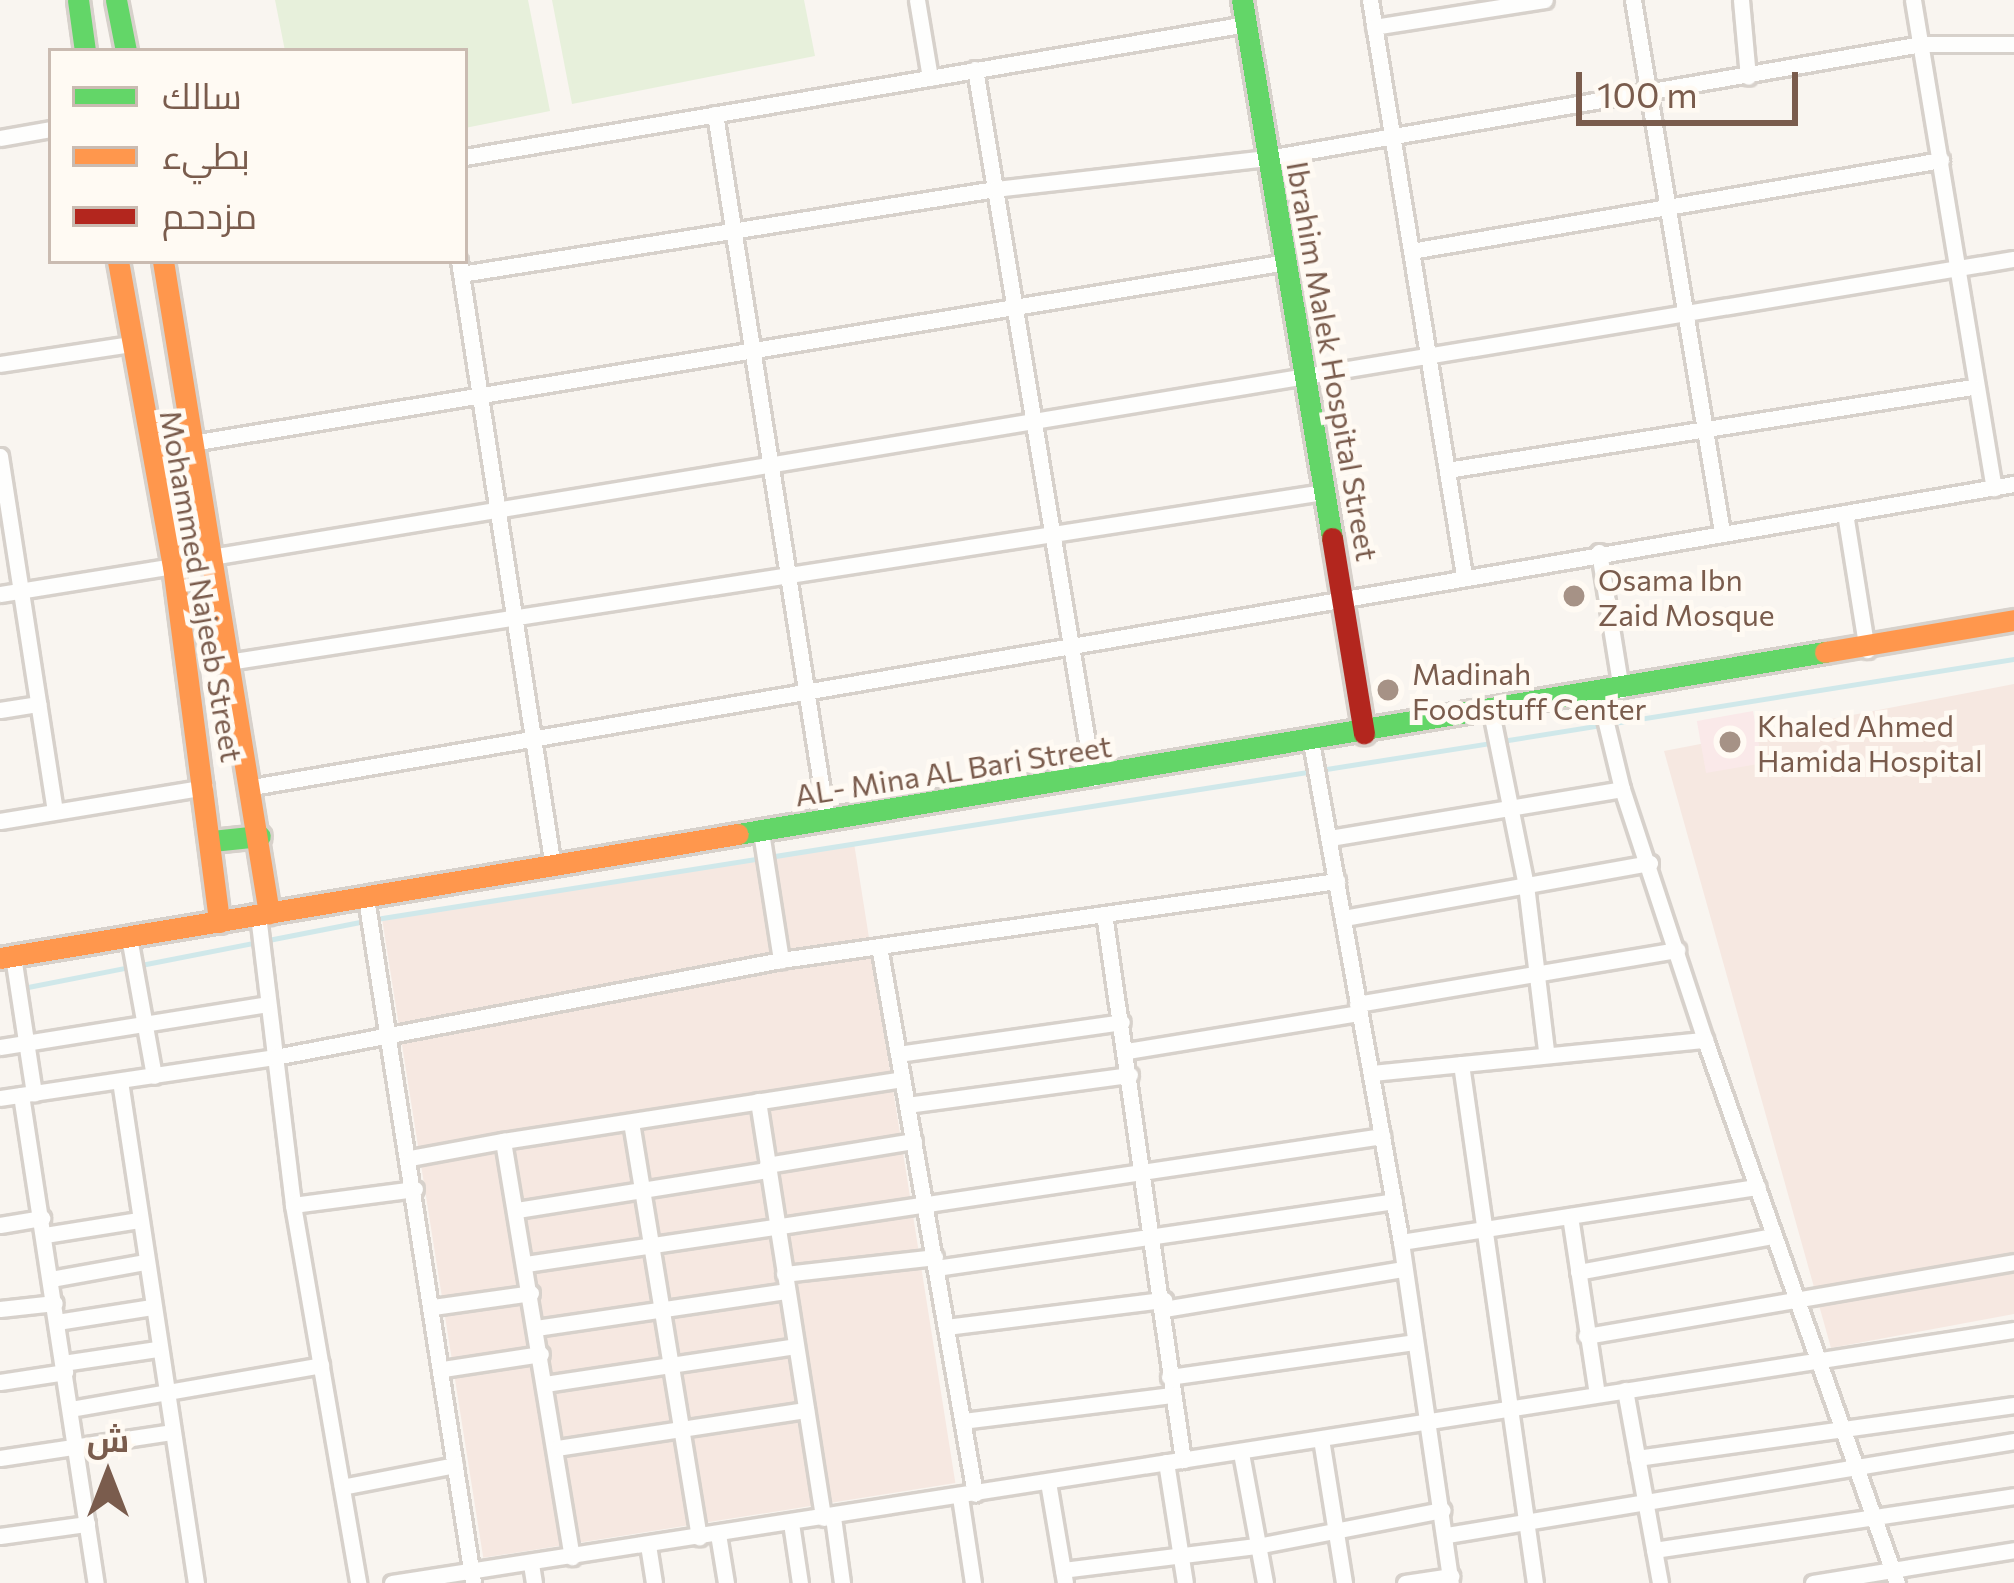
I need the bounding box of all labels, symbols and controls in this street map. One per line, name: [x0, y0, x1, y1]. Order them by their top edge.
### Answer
legend: [48, 48, 468, 264]
scale bar: [1582, 48, 1804, 122]
text: 100 m: [1597, 71, 1698, 115]
text: سالك: [162, 72, 242, 116]
text: بطيء: [162, 132, 250, 176]
street label: Ibrahim Malek Hospital Street: [1280, 158, 1386, 564]
text: مزدحم: [162, 192, 257, 236]
street label: Mohammed Najeeb Street: [153, 407, 251, 765]
place label: Osama Ibn Zaid Mosque: [1598, 561, 1775, 632]
marker: Osama Ibn Zaid Mosque: [1561, 583, 1587, 609]
place label: Madinah Foodstuff Center: [1412, 655, 1647, 726]
marker: Madinah Foodstuff Center: [1375, 677, 1401, 703]
place label: Khaled Ahmed Hamida Hospital: [1757, 707, 1983, 777]
marker: Khaled Ahmed Hamida Hospital: [1714, 726, 1746, 758]
street label: AL- Mina AL Bari Street: [792, 727, 1114, 813]
north arrow: [48, 1415, 168, 1535]
text: ش: [87, 1418, 129, 1459]

